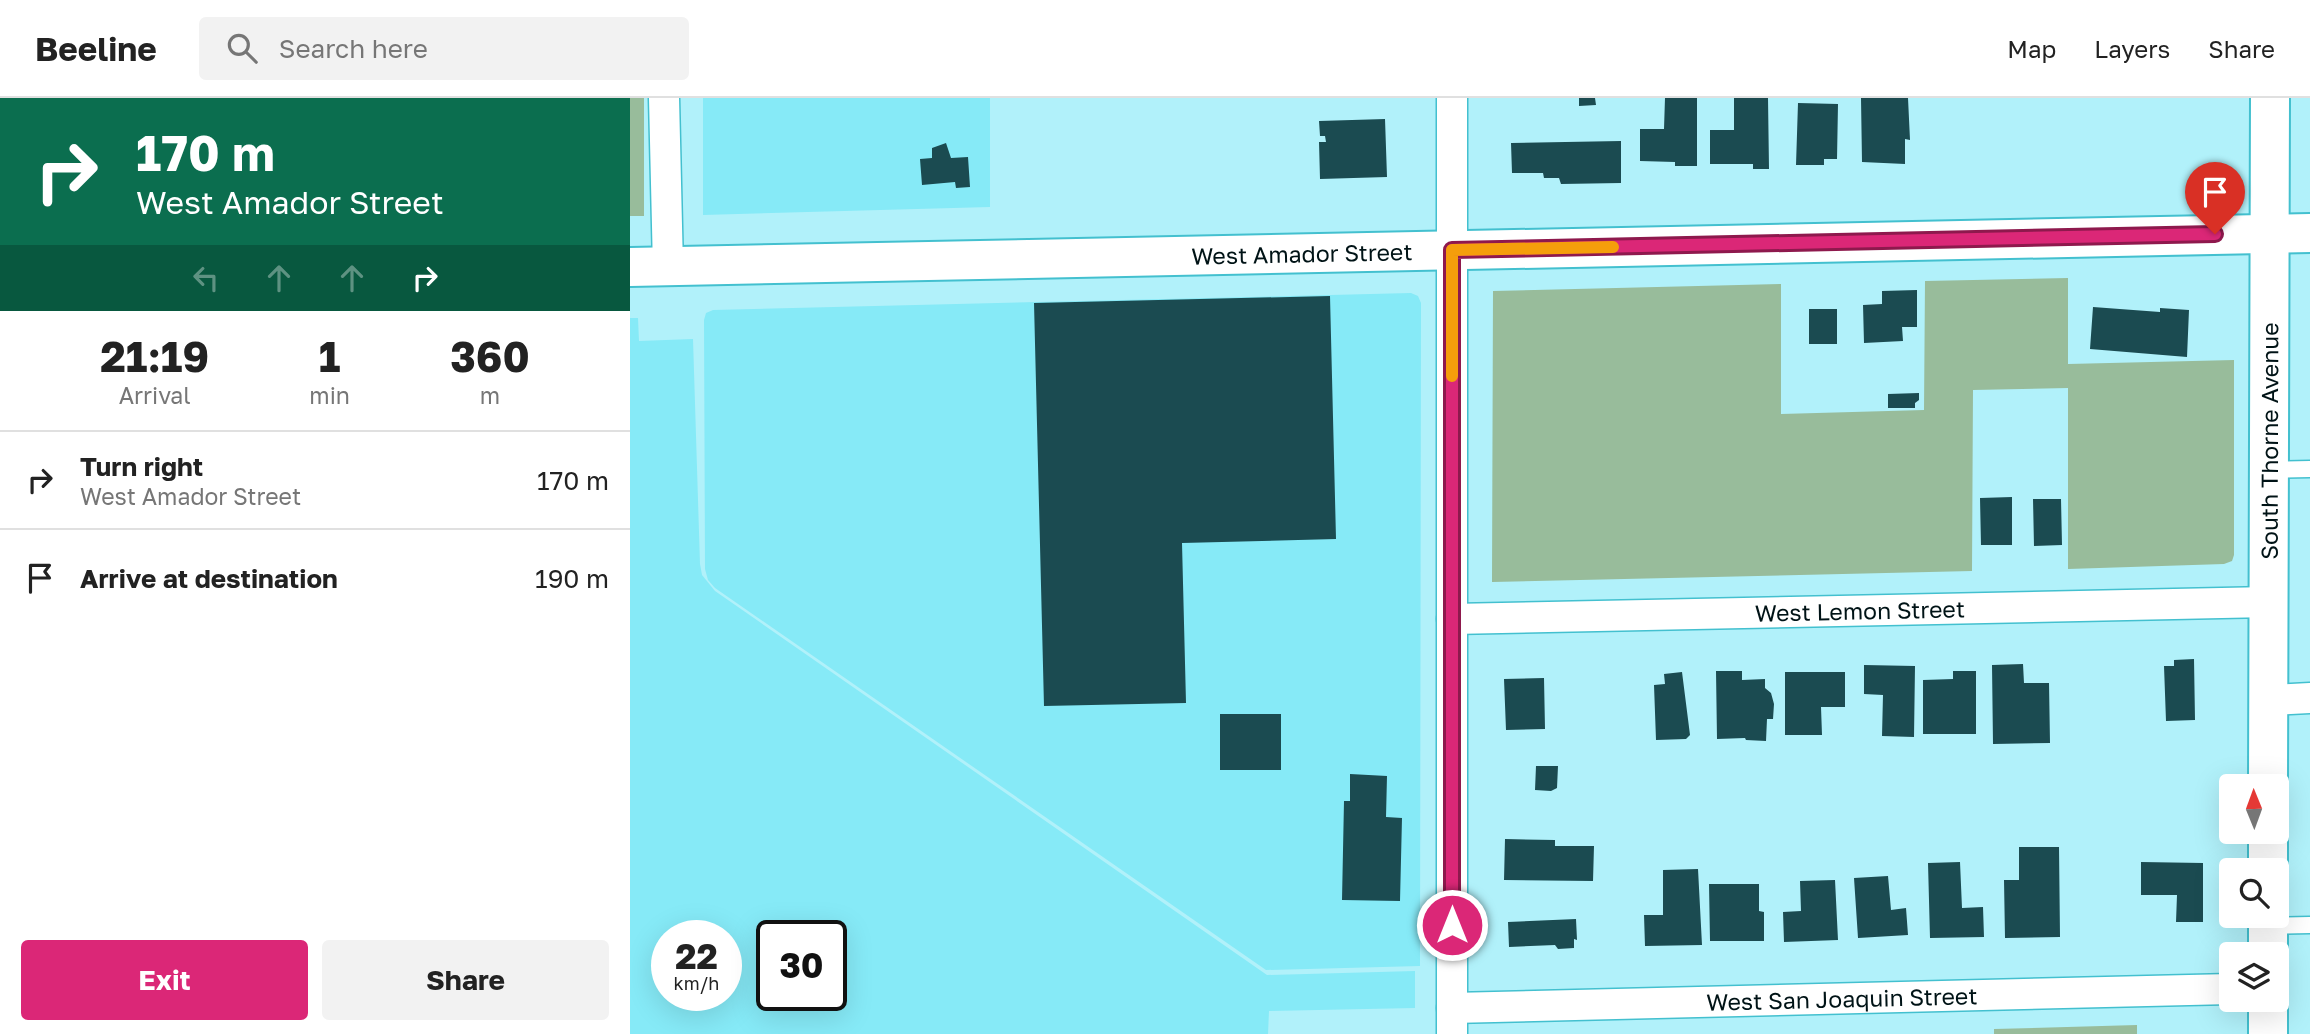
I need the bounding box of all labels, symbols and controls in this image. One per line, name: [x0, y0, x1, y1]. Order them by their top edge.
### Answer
search box: [199, 17, 689, 80]
text: Beeline: [35, 29, 157, 68]
icon: search: [223, 29, 261, 67]
text: Search here: [279, 33, 428, 64]
text: Map: [2007, 34, 2056, 63]
text: Layers: [2094, 34, 2170, 63]
text: Share: [2208, 34, 2275, 63]
text: 170 m: [136, 123, 275, 182]
icon: right: [21, 126, 112, 217]
pin: [2185, 162, 2245, 234]
icon: arrive: [2196, 173, 2234, 211]
text: West Amador Street: [136, 183, 444, 221]
street label: West Amador Street: [1191, 237, 1413, 270]
icon: left: [187, 259, 225, 297]
icon: ahead: [260, 259, 298, 297]
icon: ahead: [333, 259, 371, 297]
icon: right: [406, 259, 444, 297]
street label: South Thorne Avenue: [2255, 322, 2283, 560]
text: 21:19: [100, 331, 209, 381]
text: 1: [319, 331, 341, 381]
text: 360: [450, 331, 530, 381]
text: Arrival: [119, 381, 191, 409]
text: min: [309, 381, 350, 409]
text: m: [480, 381, 500, 409]
text: Turn right: [80, 451, 203, 482]
icon: right: [21, 461, 59, 499]
text: 170 m: [537, 465, 609, 496]
text: West Amador Street: [80, 482, 301, 510]
icon: arrive: [21, 559, 59, 597]
text: Arrive at destination: [80, 563, 338, 594]
text: 190 m: [535, 563, 609, 594]
street label: West Lemon Street: [1755, 594, 1965, 627]
north arrow: [2219, 774, 2289, 844]
map controls: [2219, 774, 2289, 1012]
button: search: [2219, 858, 2289, 928]
position arrow: [1415, 888, 1489, 962]
speed limit sign: 30: [756, 920, 847, 1011]
text: 22: [675, 935, 718, 977]
button: Exit: [21, 940, 308, 1020]
button: Share: [322, 940, 609, 1020]
button: layers: [2219, 942, 2289, 1012]
text: km/h: [674, 972, 719, 994]
street label: West San Joaquin Street: [1706, 981, 1978, 1016]

